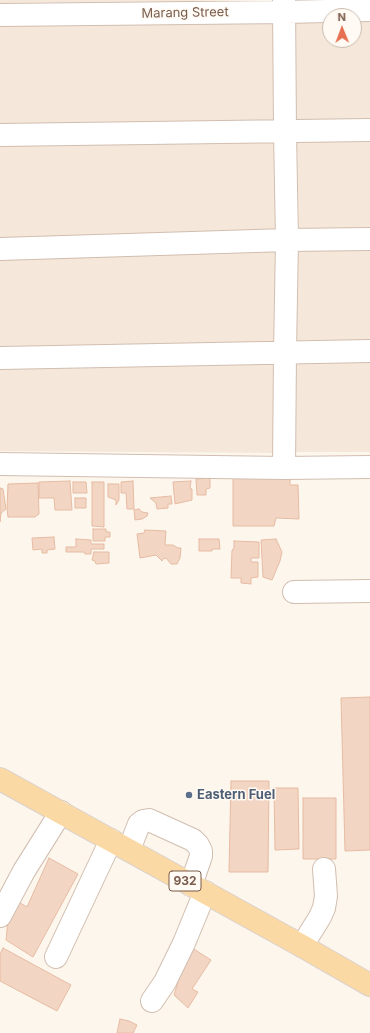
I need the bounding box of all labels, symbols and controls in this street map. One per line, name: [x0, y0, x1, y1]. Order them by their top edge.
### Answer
street label: Marang Street: [141, 4, 229, 22]
north arrow: [322, 8, 362, 48]
text: N: [337, 10, 346, 24]
place label: Eastern Fuel: [197, 787, 275, 803]
marker: Eastern Fuel: [184, 790, 194, 800]
road number: 932: [169, 871, 201, 891]

